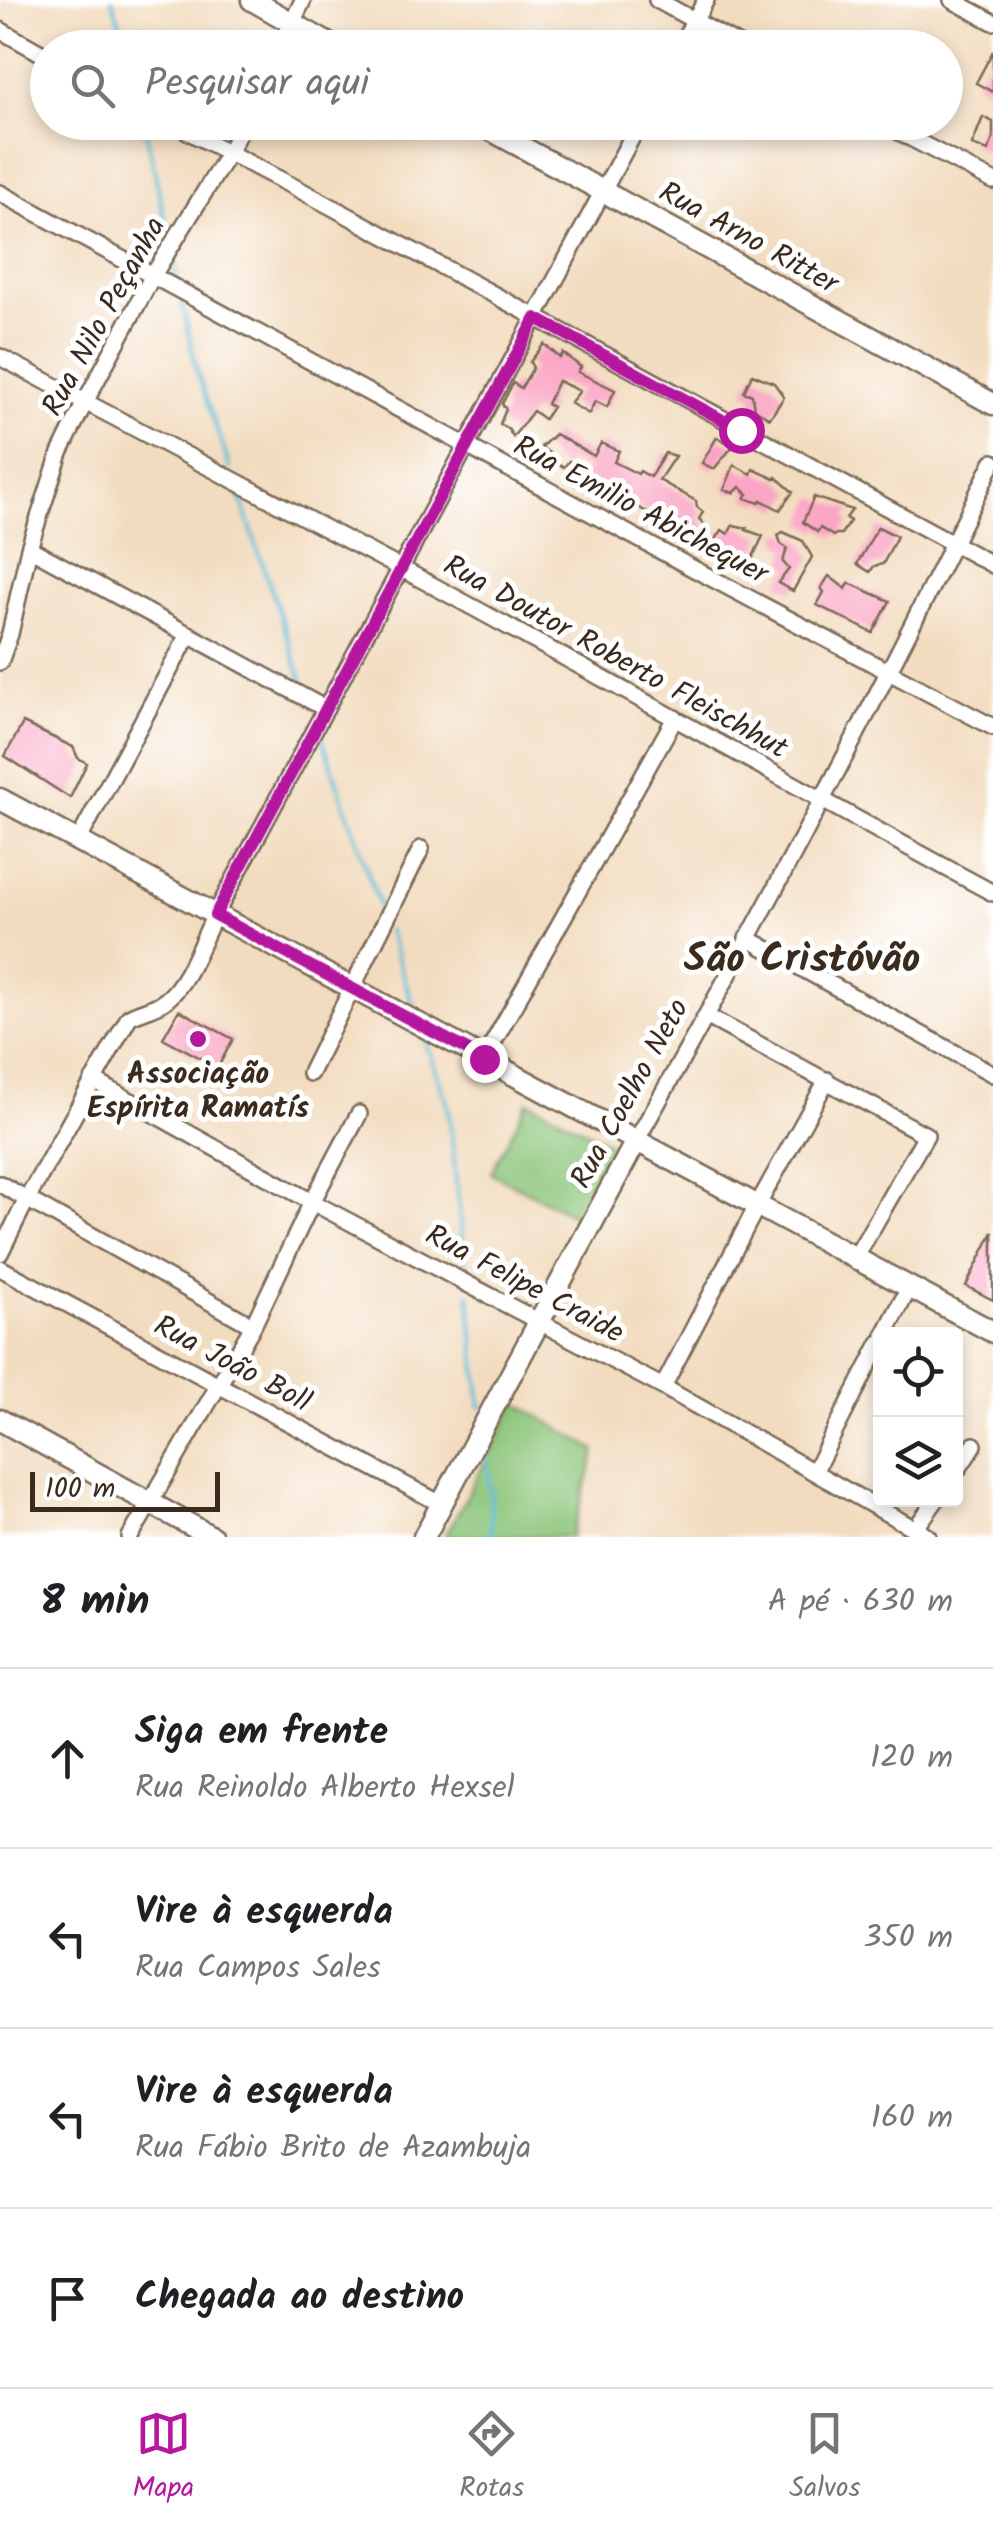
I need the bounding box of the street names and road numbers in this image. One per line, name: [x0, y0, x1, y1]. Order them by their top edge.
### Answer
street label: Rua Arno Ritter: [649, 169, 849, 309]
street label: Rua Nilo Peçanha: [30, 208, 180, 426]
street label: Rua Emilio Abichequer: [504, 423, 778, 599]
street label: Rua Doutor Roberto Fleischhut: [434, 543, 797, 773]
street label: Rua Coelho Neto: [559, 990, 703, 1198]
street label: Rua Felipe Craide: [416, 1212, 632, 1357]
street label: Rua João Boll: [144, 1303, 320, 1427]

